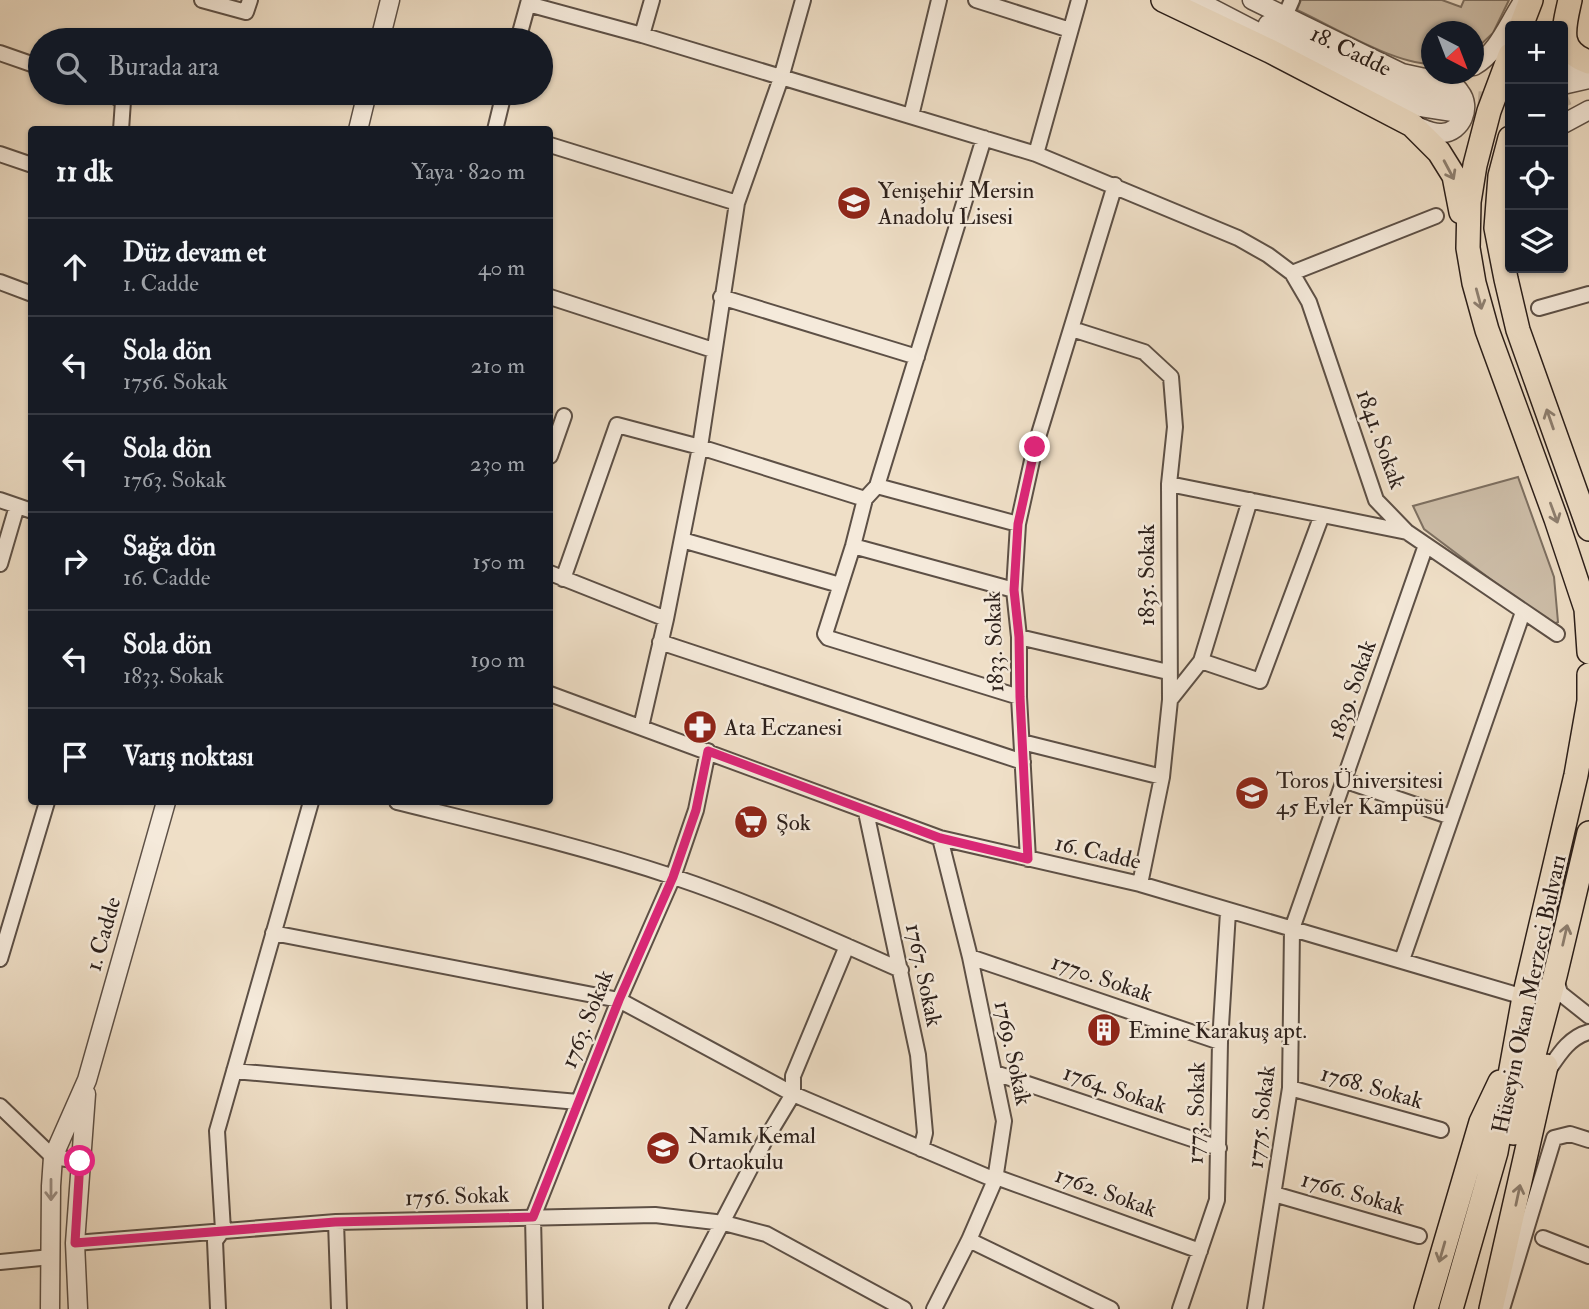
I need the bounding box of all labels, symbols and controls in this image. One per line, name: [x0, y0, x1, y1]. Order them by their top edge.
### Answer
street label: 18. Cadde: [1306, 19, 1397, 83]
north arrow: [1421, 21, 1484, 84]
map controls: [1505, 21, 1568, 273]
button: +: [1505, 21, 1568, 84]
search box: [28, 28, 553, 105]
icon: search: [52, 48, 90, 86]
text: Burada ara: [108, 51, 219, 83]
button: −: [1505, 84, 1568, 147]
button: locate: [1505, 147, 1568, 210]
text: 11 dk: [56, 153, 113, 190]
text: Yaya · 820 m: [411, 157, 525, 186]
one-way arrow: [1443, 159, 1457, 180]
place label: Yenişehir Mersin Anadolu Lisesi: [877, 176, 1034, 231]
school or university icon: Yenişehir Mersin Anadolu Lisesi: [835, 184, 873, 222]
button: layers: [1505, 210, 1568, 273]
text: Düz devam et: [123, 237, 266, 269]
icon: ahead: [56, 248, 94, 286]
text: 40 m: [478, 253, 525, 282]
text: 1. Cadde: [123, 269, 199, 298]
one-way arrow: [1473, 287, 1486, 310]
text: Sola dön: [123, 335, 211, 367]
icon: left: [56, 346, 94, 384]
text: 210 m: [471, 351, 525, 380]
text: 1756. Sokak: [123, 367, 228, 396]
street label: 1841. Sokak: [1350, 385, 1412, 493]
one-way arrow: [1543, 408, 1555, 430]
route end: [1019, 431, 1050, 462]
text: Sola dön: [123, 433, 211, 465]
icon: left: [56, 444, 94, 482]
text: 230 m: [470, 449, 525, 478]
text: 1763. Sokak: [123, 465, 227, 494]
one-way arrow: [1549, 502, 1561, 524]
street label: 1835. Sokak: [1132, 524, 1161, 626]
text: Sağa dön: [123, 531, 216, 563]
icon: right: [56, 542, 94, 580]
text: 150 m: [472, 547, 525, 576]
text: 16. Cadde: [123, 563, 210, 592]
street label: 1833. Sokak: [978, 591, 1010, 693]
text: Sola dön: [123, 629, 211, 661]
street label: 1839. Sokak: [1321, 636, 1383, 744]
icon: left: [56, 640, 94, 678]
text: 190 m: [471, 645, 525, 674]
text: 1833. Sokak: [123, 661, 224, 690]
pharmacy icon: Ata Eczanesi: [681, 708, 719, 746]
place label: Ata Eczanesi: [723, 713, 842, 742]
icon: arrive: [56, 738, 94, 776]
text: Varış noktası: [123, 741, 254, 773]
place label: Toros Üniversitesi 45 Evler Kampüsü: [1276, 766, 1445, 822]
school or university icon: Toros Üniversitesi 45 Evler Kampüsü: [1233, 774, 1271, 812]
supermarket icon: Şok: [732, 803, 770, 841]
place label: Şok: [776, 808, 811, 837]
street label: 16. Cadde: [1052, 828, 1144, 876]
street label: Hüseyin Okan Merzeci Bulvarı: [1485, 852, 1573, 1136]
street label: 1. Cadde: [79, 893, 128, 975]
street label: 1767. Sokak: [899, 921, 949, 1029]
one-way arrow: [1559, 924, 1572, 947]
street label: 1770. Sokak: [1047, 947, 1157, 1009]
street label: 1763. Sokak: [554, 966, 620, 1072]
street label: 1769. Sokak: [988, 998, 1038, 1108]
building icon: Emine Karakuş apt.: [1085, 1011, 1123, 1049]
place label: Emine Karakuş apt.: [1128, 1016, 1307, 1046]
street label: 1764. Sokak: [1059, 1058, 1171, 1120]
street label: 1768. Sokak: [1317, 1059, 1427, 1115]
street label: 1773. Sokak: [1181, 1061, 1211, 1165]
street label: 1775. Sokak: [1240, 1064, 1282, 1170]
place label: Namık Kemal Ortaokulu: [688, 1121, 816, 1176]
school or university icon: Namık Kemal Ortaokulu: [644, 1129, 682, 1167]
route start: [64, 1145, 95, 1176]
street label: 1762. Sokak: [1051, 1160, 1161, 1224]
street label: 1766. Sokak: [1298, 1164, 1408, 1222]
one-way arrow: [44, 1179, 58, 1202]
street label: 1756. Sokak: [404, 1180, 510, 1212]
one-way arrow: [1512, 1184, 1525, 1207]
one-way arrow: [1434, 1241, 1447, 1263]

